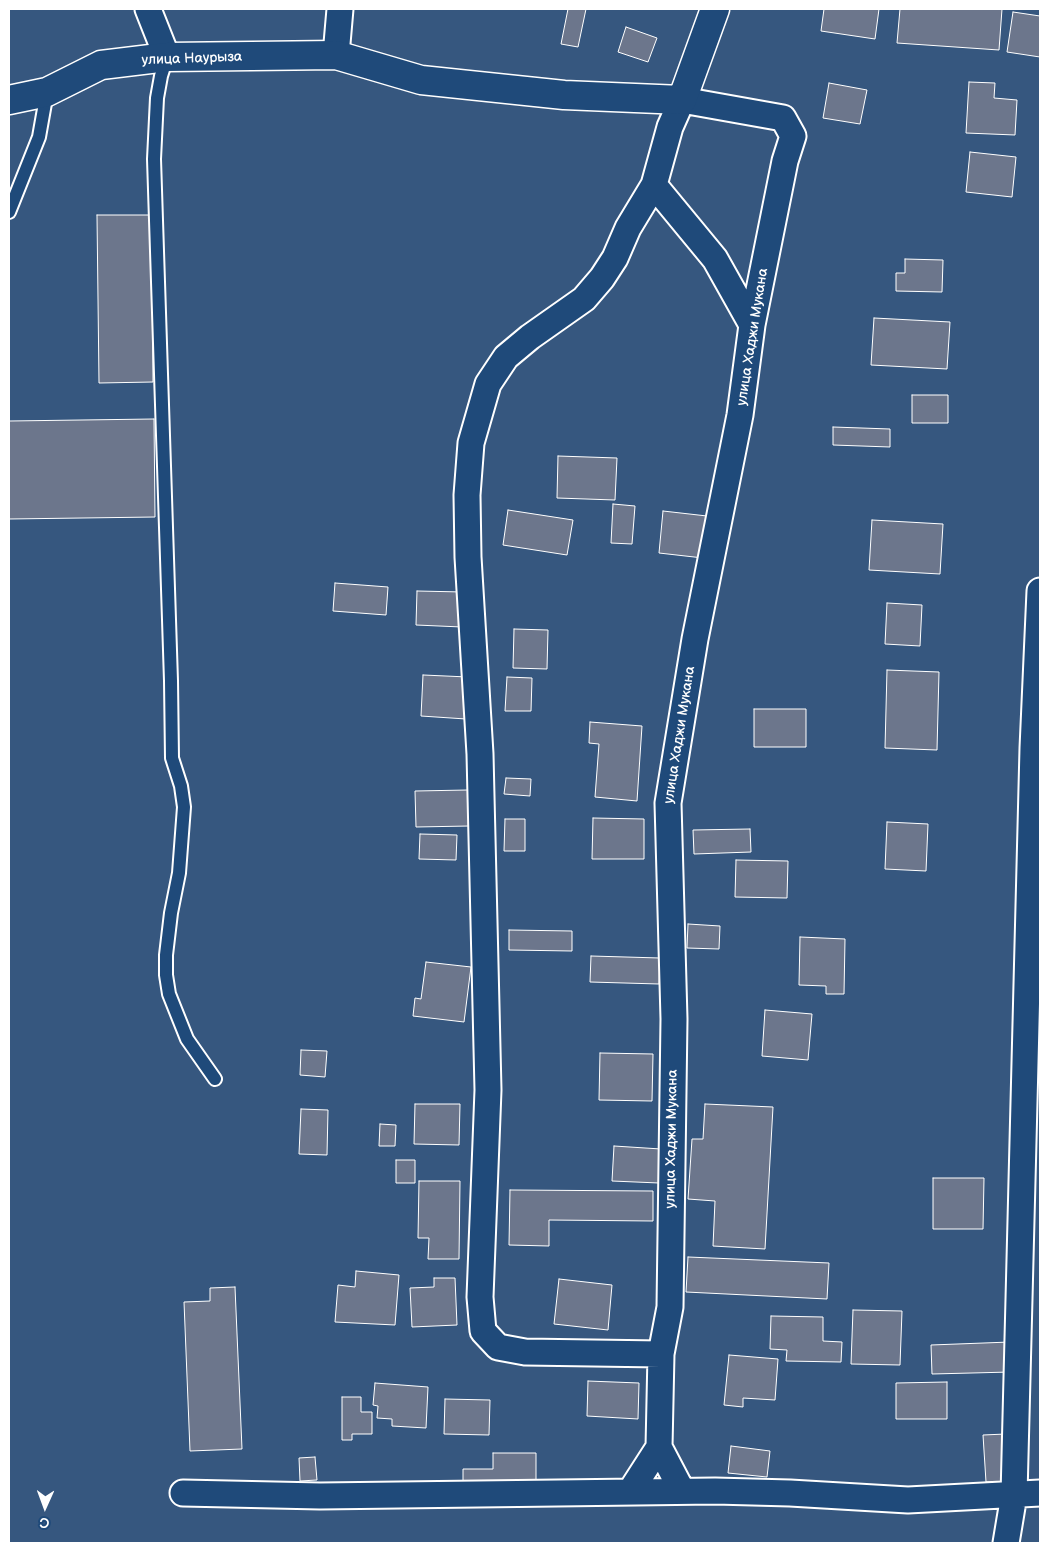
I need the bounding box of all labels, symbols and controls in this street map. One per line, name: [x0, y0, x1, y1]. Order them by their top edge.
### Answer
street label: улица Наурыза: [141, 49, 243, 69]
street label: улица Хаджи Мукана: [734, 267, 772, 407]
street label: улица Хаджи Мукана: [661, 665, 699, 805]
street label: улица Хаджи Мукана: [662, 1069, 682, 1209]
north arrow: [20, 1482, 70, 1532]
text: С: [39, 1514, 50, 1531]

